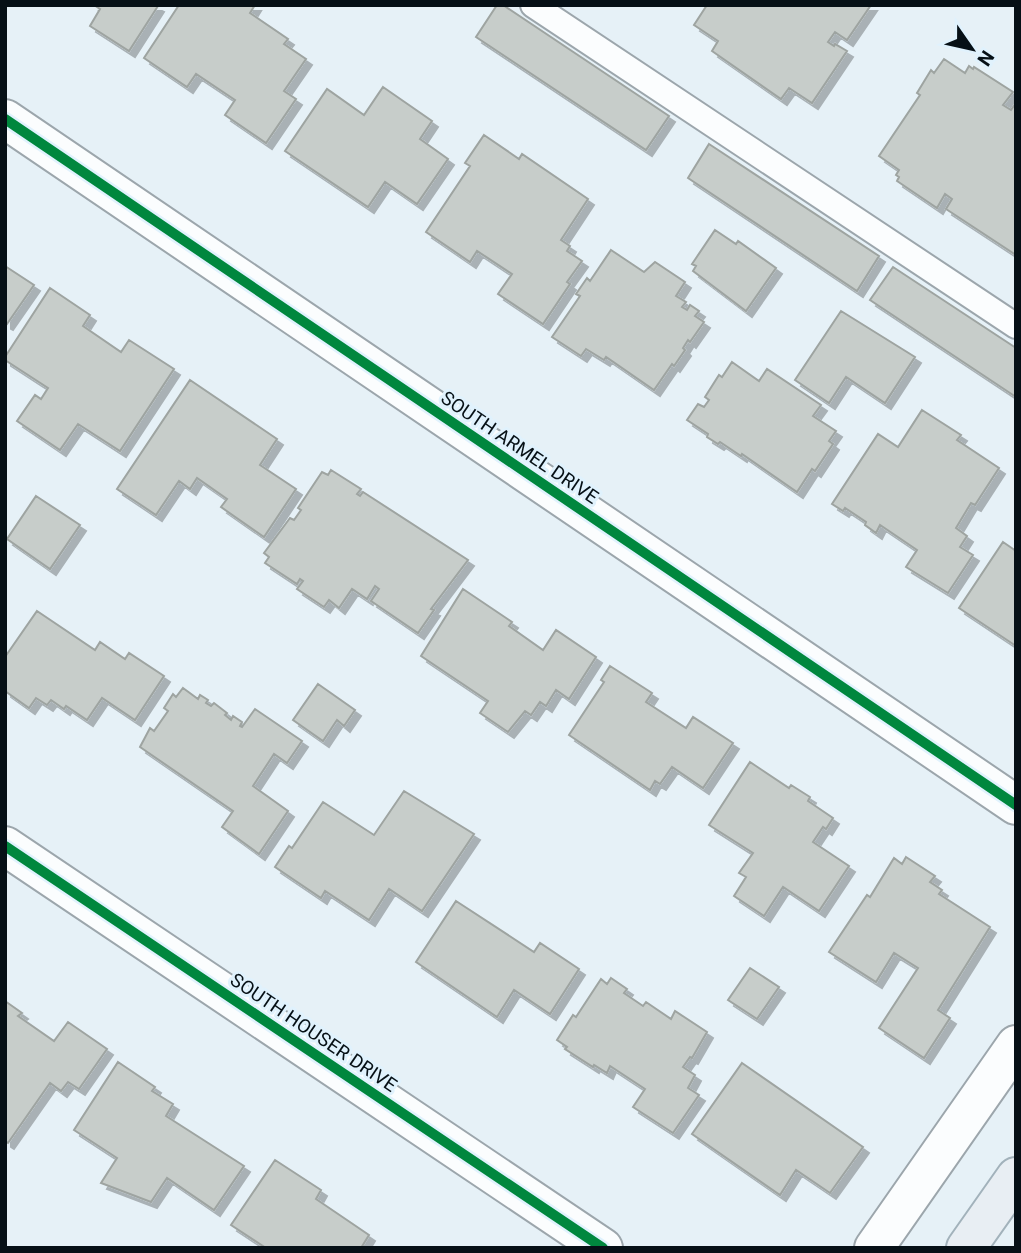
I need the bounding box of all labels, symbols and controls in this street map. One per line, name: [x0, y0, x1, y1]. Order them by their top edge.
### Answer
north arrow: [937, 14, 1007, 84]
text: N: [972, 46, 999, 70]
street label: SOUTH ARMEL DRIVE: [437, 386, 603, 509]
street label: SOUTH HOUSER DRIVE: [226, 968, 402, 1097]

